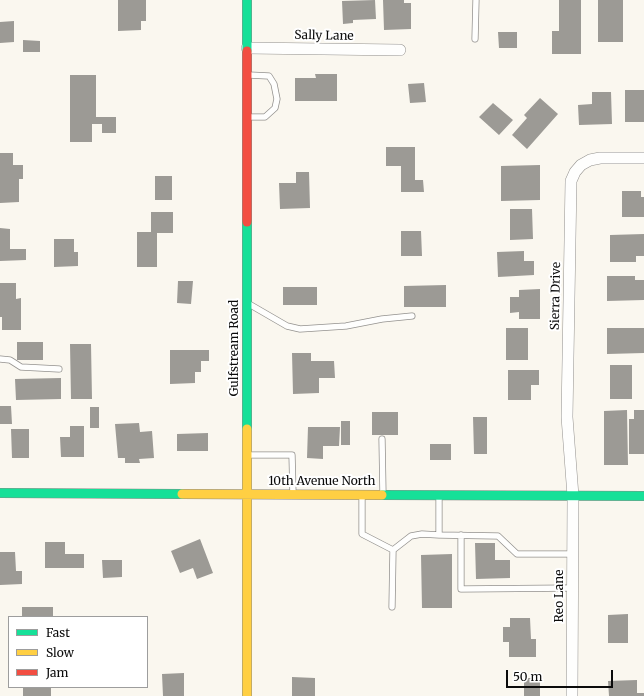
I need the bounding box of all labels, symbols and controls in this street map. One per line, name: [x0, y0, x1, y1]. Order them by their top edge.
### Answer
street label: Sally Lane: [294, 28, 354, 44]
street label: Sierra Drive: [548, 262, 564, 330]
street label: Gulfstream Road: [228, 300, 242, 396]
street label: 10th Avenue North: [268, 475, 376, 489]
street label: Reo Lane: [553, 569, 567, 623]
legend: [8, 616, 148, 688]
text: Fast: [46, 625, 70, 640]
text: Slow: [46, 645, 74, 660]
scale bar: [508, 662, 615, 688]
text: Jam: [46, 665, 68, 680]
text: 50 m: [513, 669, 542, 684]

